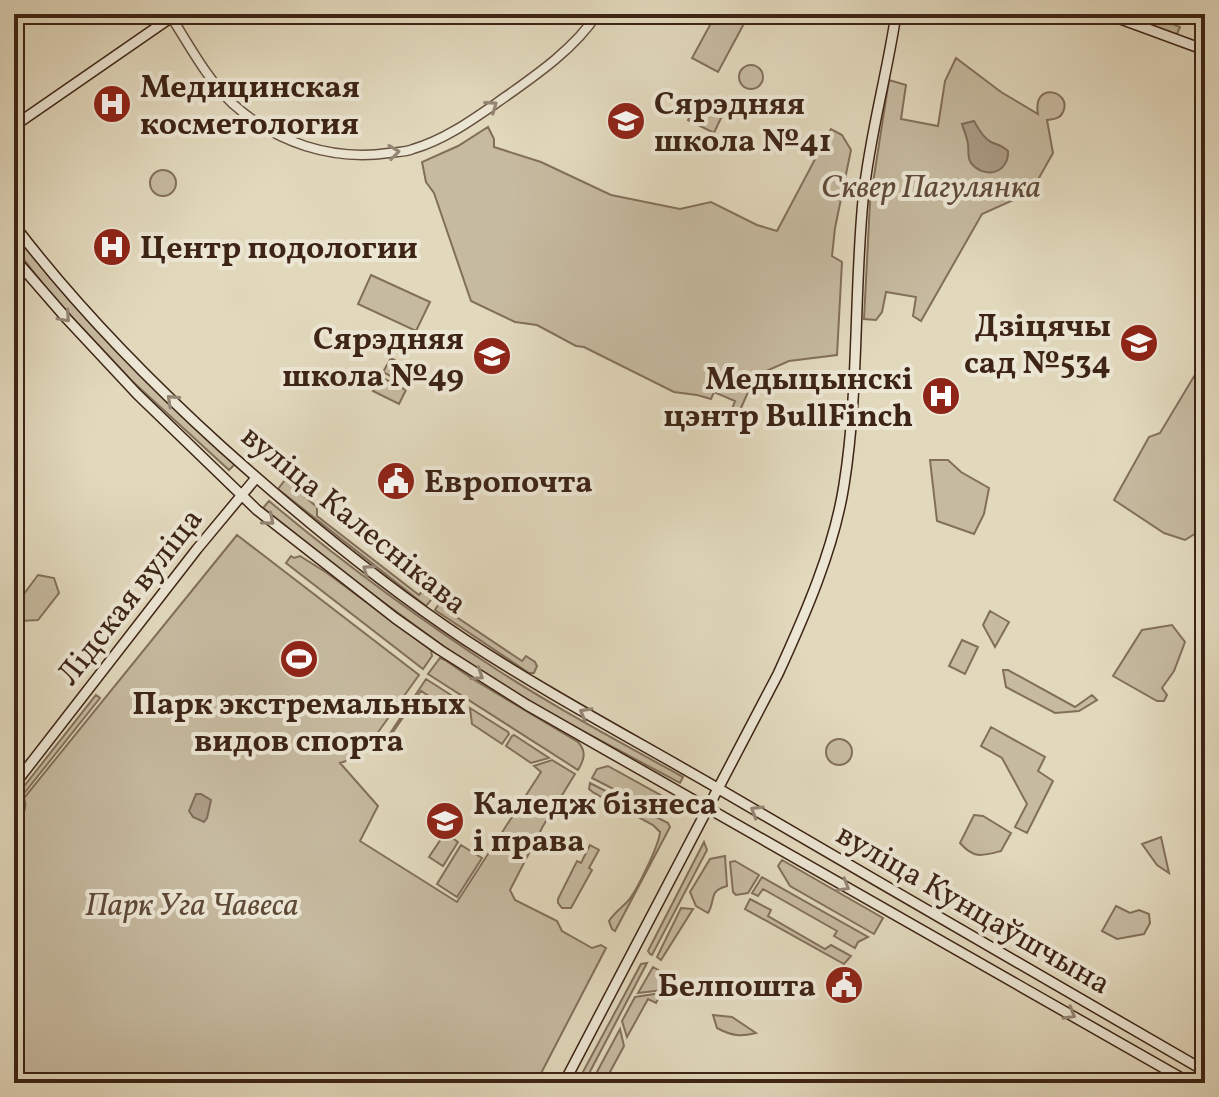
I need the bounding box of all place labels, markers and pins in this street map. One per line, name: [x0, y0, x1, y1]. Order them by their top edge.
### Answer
place label: Медицинская косметология: [140, 67, 360, 148]
hospital icon: Медицинская косметология: [91, 83, 133, 125]
place label: Сярэдняя школа №41: [654, 84, 832, 165]
school or university icon: Сярэдняя школа №41: [605, 100, 647, 142]
hospital icon: Центр подологии: [91, 226, 133, 268]
place label: Центр подологии: [140, 228, 418, 272]
place label: Дзіцячы сад №534: [964, 306, 1111, 387]
place label: Сярэдняя школа №49: [282, 319, 464, 400]
school or university icon: Дзіцячы сад №534: [1118, 322, 1160, 364]
school or university icon: Сярэдняя школа №49: [471, 335, 513, 377]
place label: Медыцынскі цэнтр BullFinch: [664, 359, 913, 440]
hospital icon: Медыцынскі цэнтр BullFinch: [920, 375, 962, 417]
public building icon: Европочта: [375, 460, 417, 502]
place label: Европочта: [424, 462, 593, 506]
sports icon: Парк экстремальных видов спорта: [278, 638, 320, 680]
place label: Парк экстремальных видов спорта: [132, 684, 466, 765]
place label: Каледж бізнеса і права: [473, 784, 717, 865]
school or university icon: Каледж бізнеса і права: [424, 800, 466, 842]
public building icon: Белпошта: [823, 964, 865, 1006]
place label: Белпошта: [658, 966, 816, 1010]

